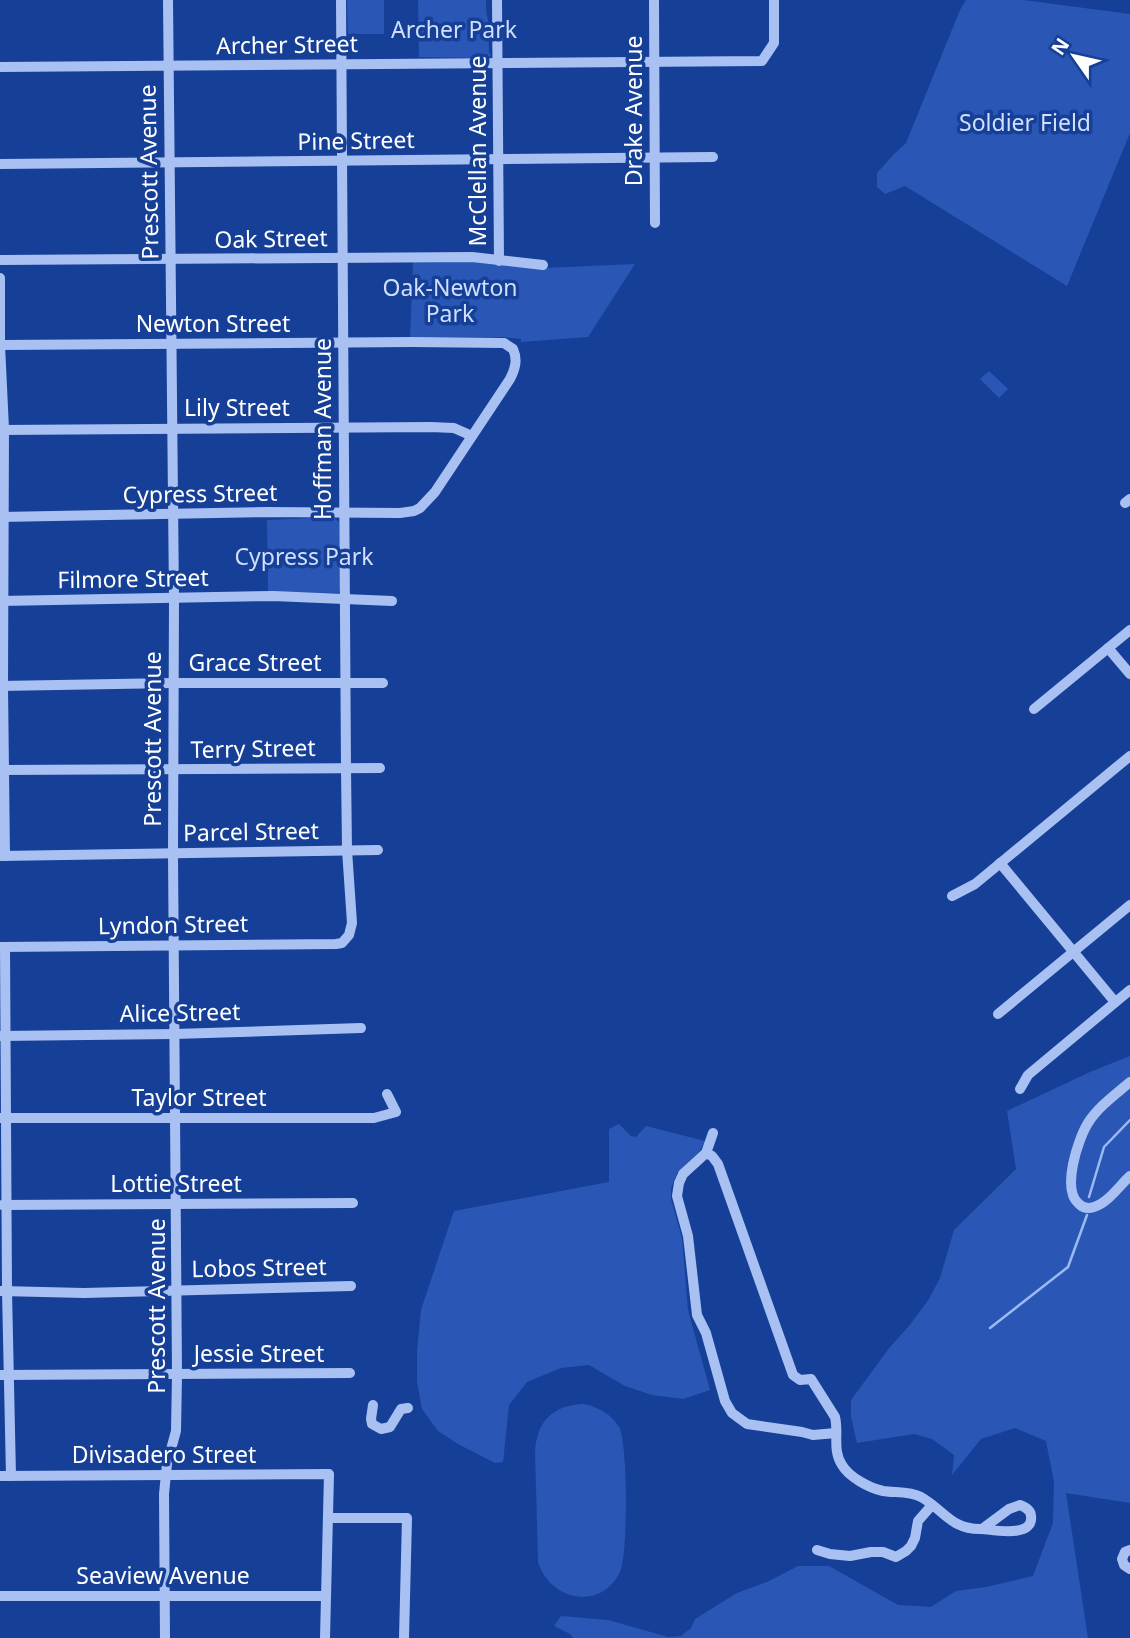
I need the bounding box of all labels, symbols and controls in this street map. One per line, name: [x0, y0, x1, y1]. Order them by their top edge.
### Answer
park label: Archer Park: [391, 13, 518, 45]
north arrow: [1039, 21, 1109, 91]
street label: Archer Street: [216, 27, 358, 61]
text: N: [1045, 33, 1075, 60]
street label: Drake Avenue: [617, 36, 649, 186]
street label: McClellan Avenue: [461, 55, 493, 247]
street label: Prescott Avenue: [130, 84, 166, 260]
park label: Soldier Field: [959, 106, 1091, 138]
street label: Pine Street: [297, 123, 415, 157]
street label: Oak Street: [214, 221, 328, 255]
park label: Oak-Newton Park: [382, 271, 518, 329]
street label: Newton Street: [136, 307, 290, 339]
street label: Hoffman Avenue: [306, 338, 338, 520]
street label: Lily Street: [184, 391, 290, 423]
street label: Cypress Street: [122, 476, 278, 510]
park label: Cypress Park: [234, 540, 374, 572]
street label: Filmore Street: [57, 561, 209, 595]
street label: Grace Street: [189, 646, 321, 678]
street label: Prescott Avenue: [136, 651, 168, 827]
street label: Terry Street: [190, 731, 316, 765]
street label: Parcel Street: [183, 814, 319, 848]
street label: Lyndon Street: [97, 907, 249, 941]
street label: Alice Street: [119, 995, 241, 1029]
street label: Taylor Street: [131, 1081, 267, 1113]
street label: Lottie Street: [110, 1167, 242, 1199]
street label: Prescott Avenue: [140, 1218, 172, 1394]
street label: Lobos Street: [191, 1250, 327, 1284]
street label: Jessie Street: [192, 1337, 324, 1369]
street label: Divisadero Street: [72, 1438, 256, 1470]
street label: Seaview Avenue: [76, 1559, 250, 1591]

